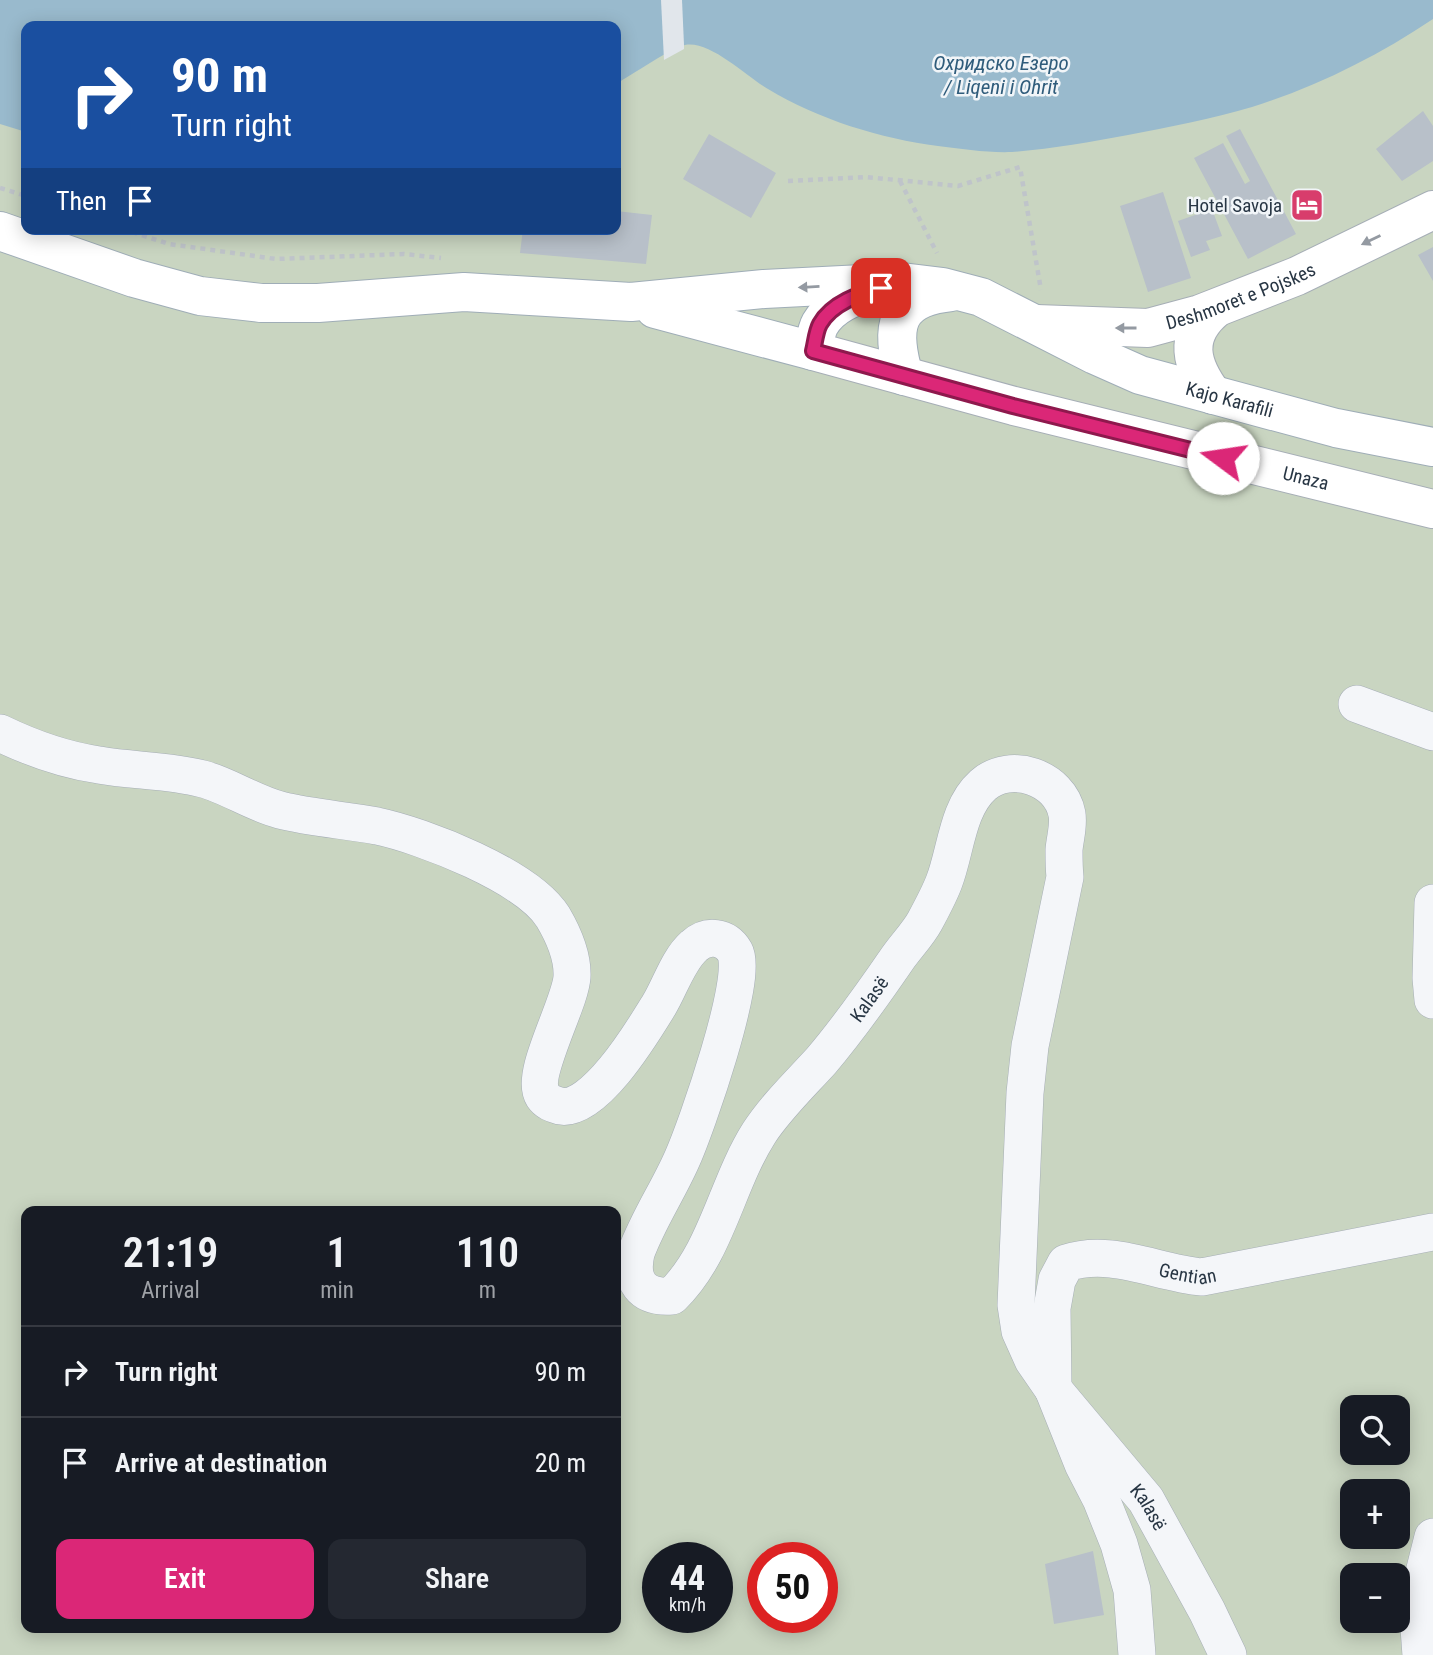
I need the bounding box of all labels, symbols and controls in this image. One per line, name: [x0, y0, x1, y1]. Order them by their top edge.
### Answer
text: 90 m: [171, 47, 268, 104]
icon: right: [56, 49, 147, 140]
water label: Охридско Езеро / Liqeni i Ohrit: [933, 51, 1069, 99]
text: Turn right: [171, 106, 292, 144]
icon: arrive: [121, 182, 159, 220]
text: Then: [56, 186, 107, 216]
hotel icon: Hotel Savoja: [1288, 186, 1326, 224]
place label: Hotel Savoja: [1188, 194, 1282, 217]
one-way arrow: [1361, 234, 1381, 246]
street label: Deshmoret e Pojskes: [1163, 257, 1319, 334]
pin: [851, 258, 911, 318]
icon: arrive: [862, 269, 900, 307]
one-way arrow: [798, 281, 820, 292]
one-way arrow: [1114, 322, 1136, 334]
street label: Kajo Karafili: [1183, 376, 1276, 422]
position arrow: [1186, 421, 1260, 495]
street label: Unaza: [1281, 461, 1331, 494]
street label: Kalasë: [845, 972, 893, 1026]
text: 21:19: [123, 1228, 218, 1277]
text: 1: [327, 1228, 348, 1277]
text: 110: [456, 1228, 519, 1277]
street label: Gentian: [1157, 1258, 1218, 1289]
text: Arrival: [141, 1277, 200, 1304]
text: min: [320, 1277, 354, 1304]
text: m: [479, 1277, 496, 1304]
icon: right: [56, 1353, 94, 1391]
text: Turn right: [115, 1357, 217, 1387]
text: 90 m: [535, 1357, 586, 1387]
map controls: [1340, 1395, 1410, 1633]
button: search: [1340, 1395, 1410, 1465]
icon: arrive: [56, 1444, 94, 1482]
text: Arrive at destination: [115, 1448, 327, 1478]
text: 20 m: [535, 1448, 586, 1478]
street label: Kalasë: [1126, 1479, 1172, 1534]
button: +: [1340, 1479, 1410, 1549]
button: Exit: [56, 1539, 314, 1619]
button: Share: [328, 1539, 586, 1619]
speed limit sign: 50: [747, 1542, 838, 1633]
text: 44: [670, 1558, 705, 1599]
button: −: [1340, 1563, 1410, 1633]
text: km/h: [669, 1594, 706, 1615]

